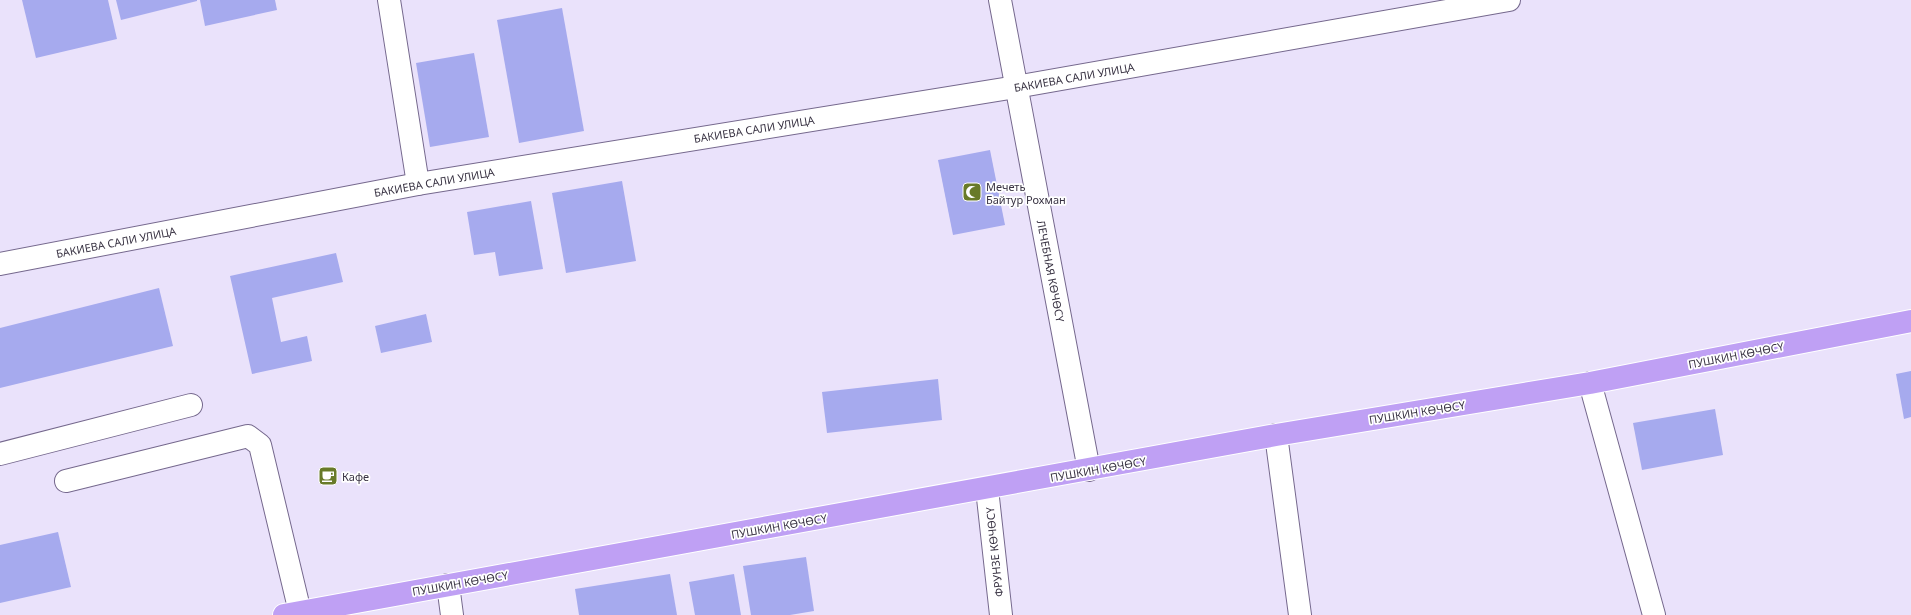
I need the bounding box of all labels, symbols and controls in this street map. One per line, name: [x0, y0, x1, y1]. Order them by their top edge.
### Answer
street label: БАКИЕВА САЛИ УЛИЦА: [1013, 59, 1136, 95]
street label: БАКИЕВА САЛИ УЛИЦА: [693, 112, 816, 146]
street label: БАКИЕВА САЛИ УЛИЦА: [373, 164, 496, 200]
place label: Мечеть Байтур Рохман: [986, 179, 1066, 207]
mosque icon: Мечеть Байтур Рохман: [961, 181, 983, 203]
street label: ЛЕЧЕБНАЯ КӨЧӨСҮ: [1034, 219, 1068, 324]
street label: БАКИЕВА САЛИ УЛИЦА: [55, 223, 178, 261]
street label: ПУШКИН КӨЧӨСҮ: [1687, 338, 1786, 372]
street label: ПУШКИН КӨЧӨСҮ: [1368, 397, 1467, 427]
street label: ПУШКИН КӨЧӨСҮ: [1049, 453, 1148, 485]
cafe icon: Кафе: [317, 465, 339, 487]
place label: Кафе: [342, 469, 369, 484]
street label: ФРУНЗЕ КӨЧӨСҮ: [982, 506, 1006, 598]
street label: ПУШКИН КӨЧӨСҮ: [730, 510, 829, 542]
street label: ПУШКИН КӨЧӨСҮ: [411, 567, 510, 599]

